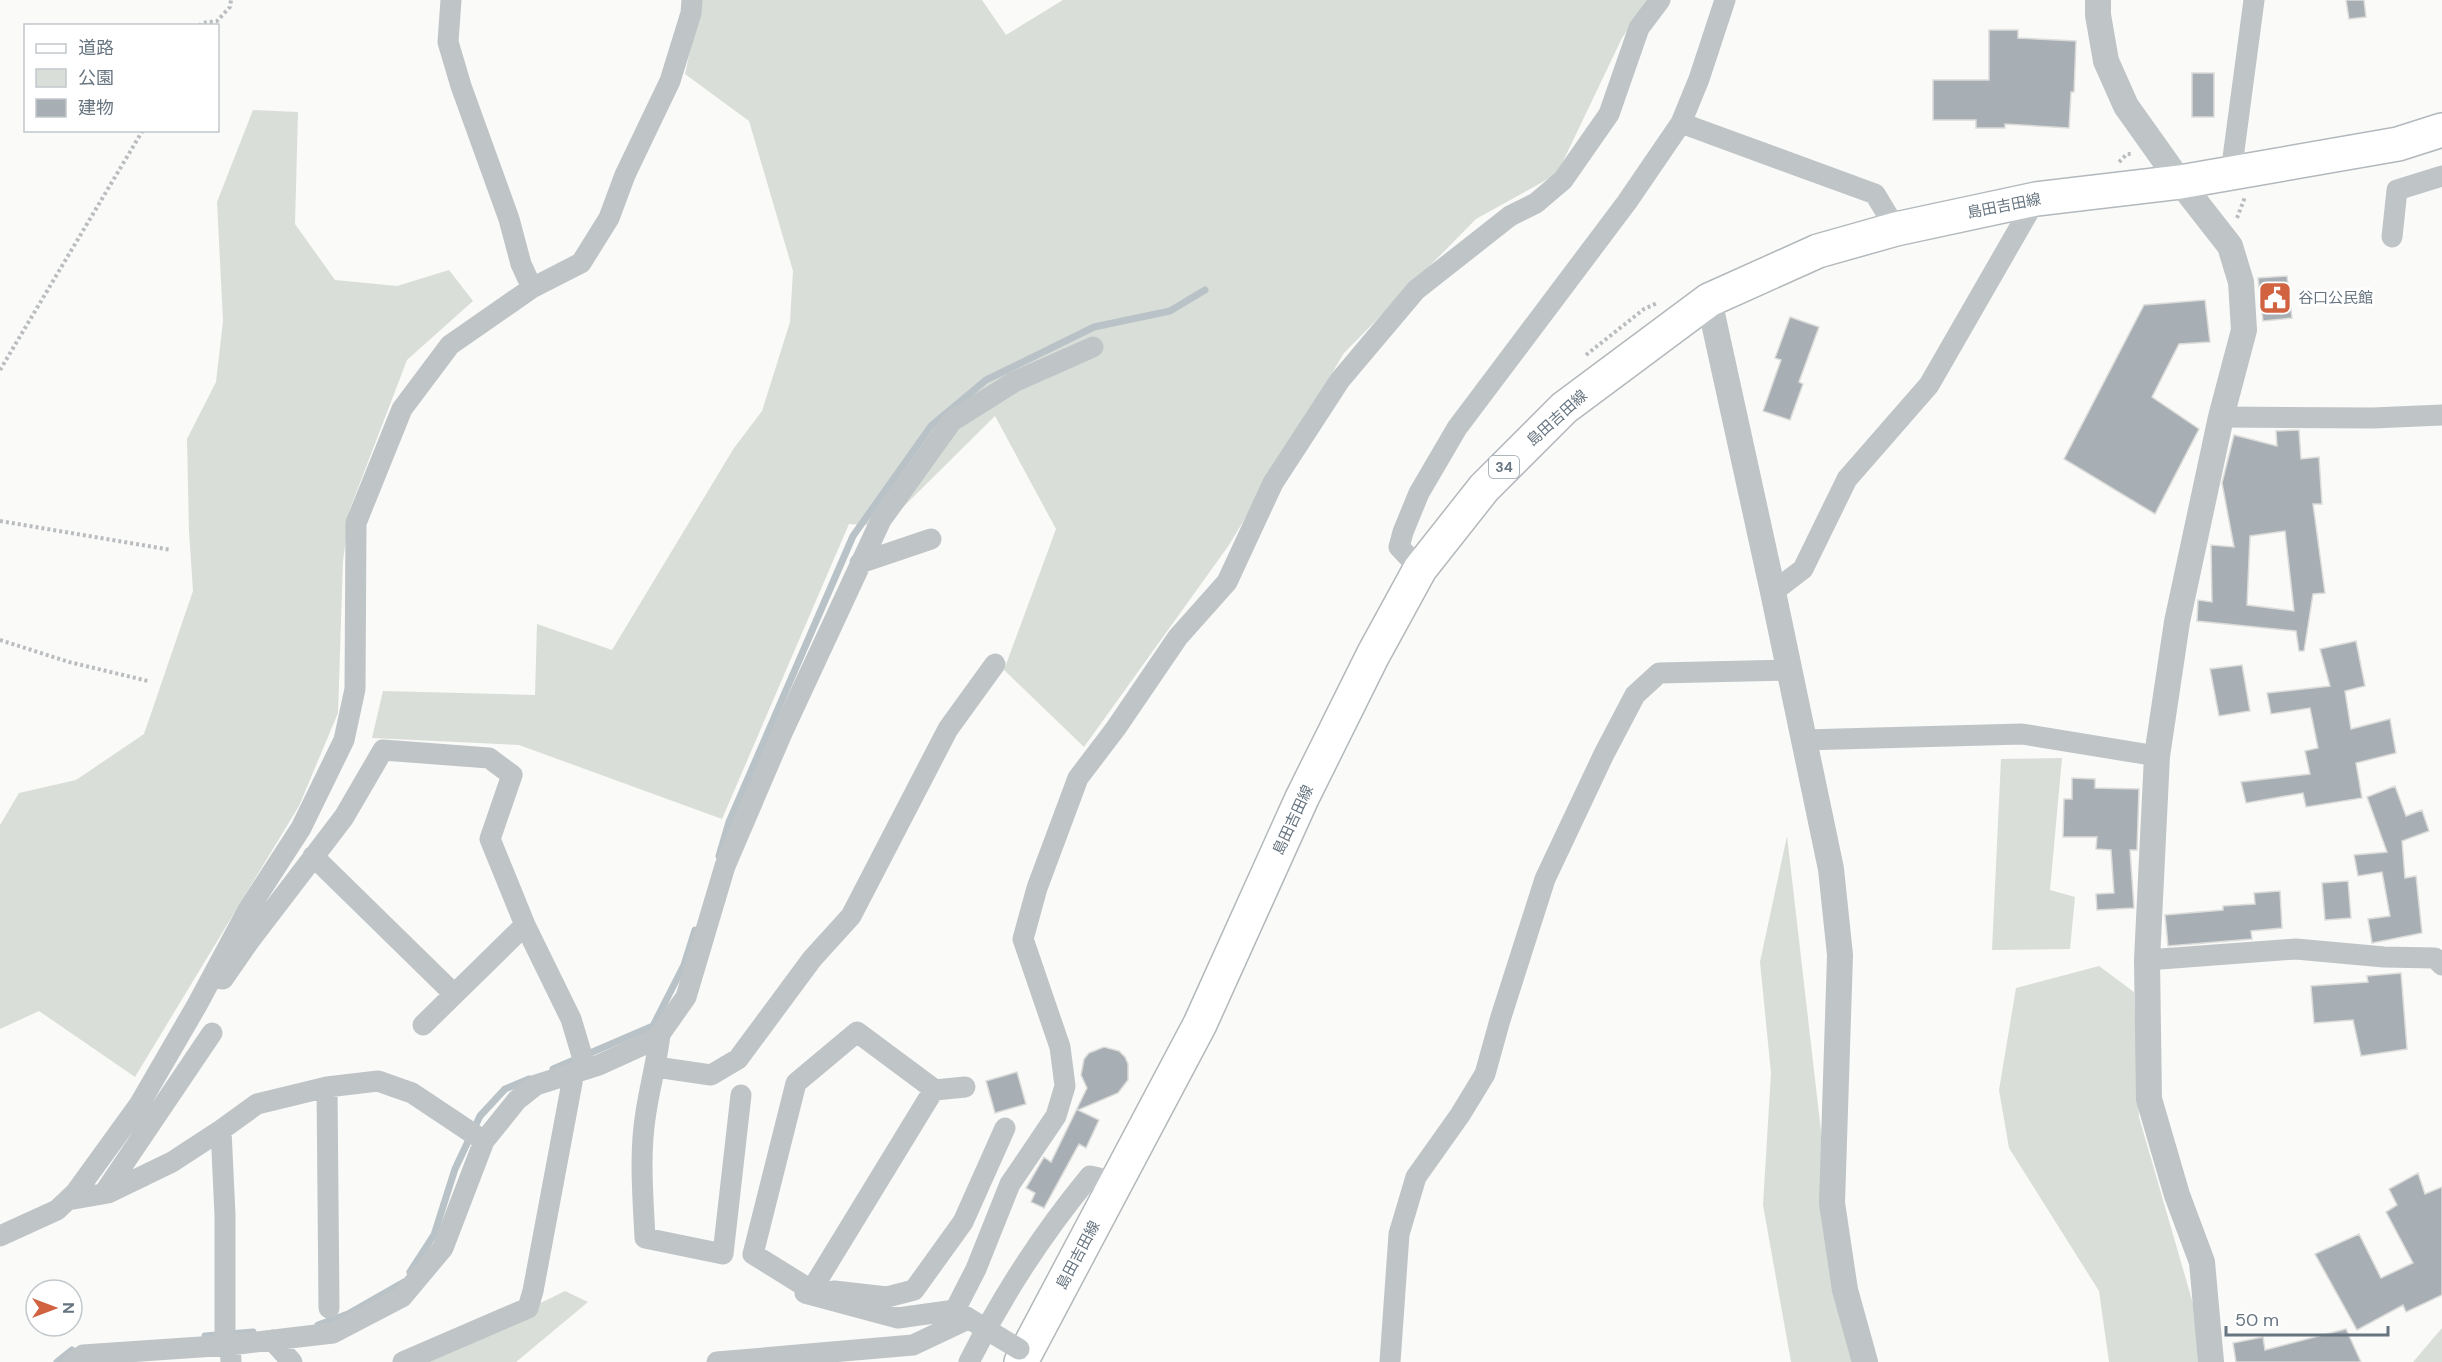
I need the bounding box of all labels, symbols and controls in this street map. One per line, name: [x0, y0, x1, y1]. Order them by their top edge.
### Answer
legend: [24, 24, 219, 132]
text: 道路: [78, 36, 114, 60]
text: 公園: [78, 66, 114, 90]
text: 建物: [78, 96, 114, 120]
street label: 島田吉田線: [1965, 189, 2043, 223]
public building icon: 谷口公民館: [2257, 280, 2293, 316]
place label: 谷口公民館: [2298, 288, 2373, 308]
street label: 島田吉田線: [1522, 385, 1592, 451]
road number: 34: [1489, 456, 1519, 478]
street label: 島田吉田線: [1268, 782, 1318, 858]
street label: 島田吉田線: [1052, 1217, 1104, 1293]
north arrow: [24, 1278, 84, 1338]
scale bar: [2226, 1299, 2388, 1337]
text: N: [58, 1302, 79, 1314]
text: 50 m: [2235, 1308, 2279, 1332]

